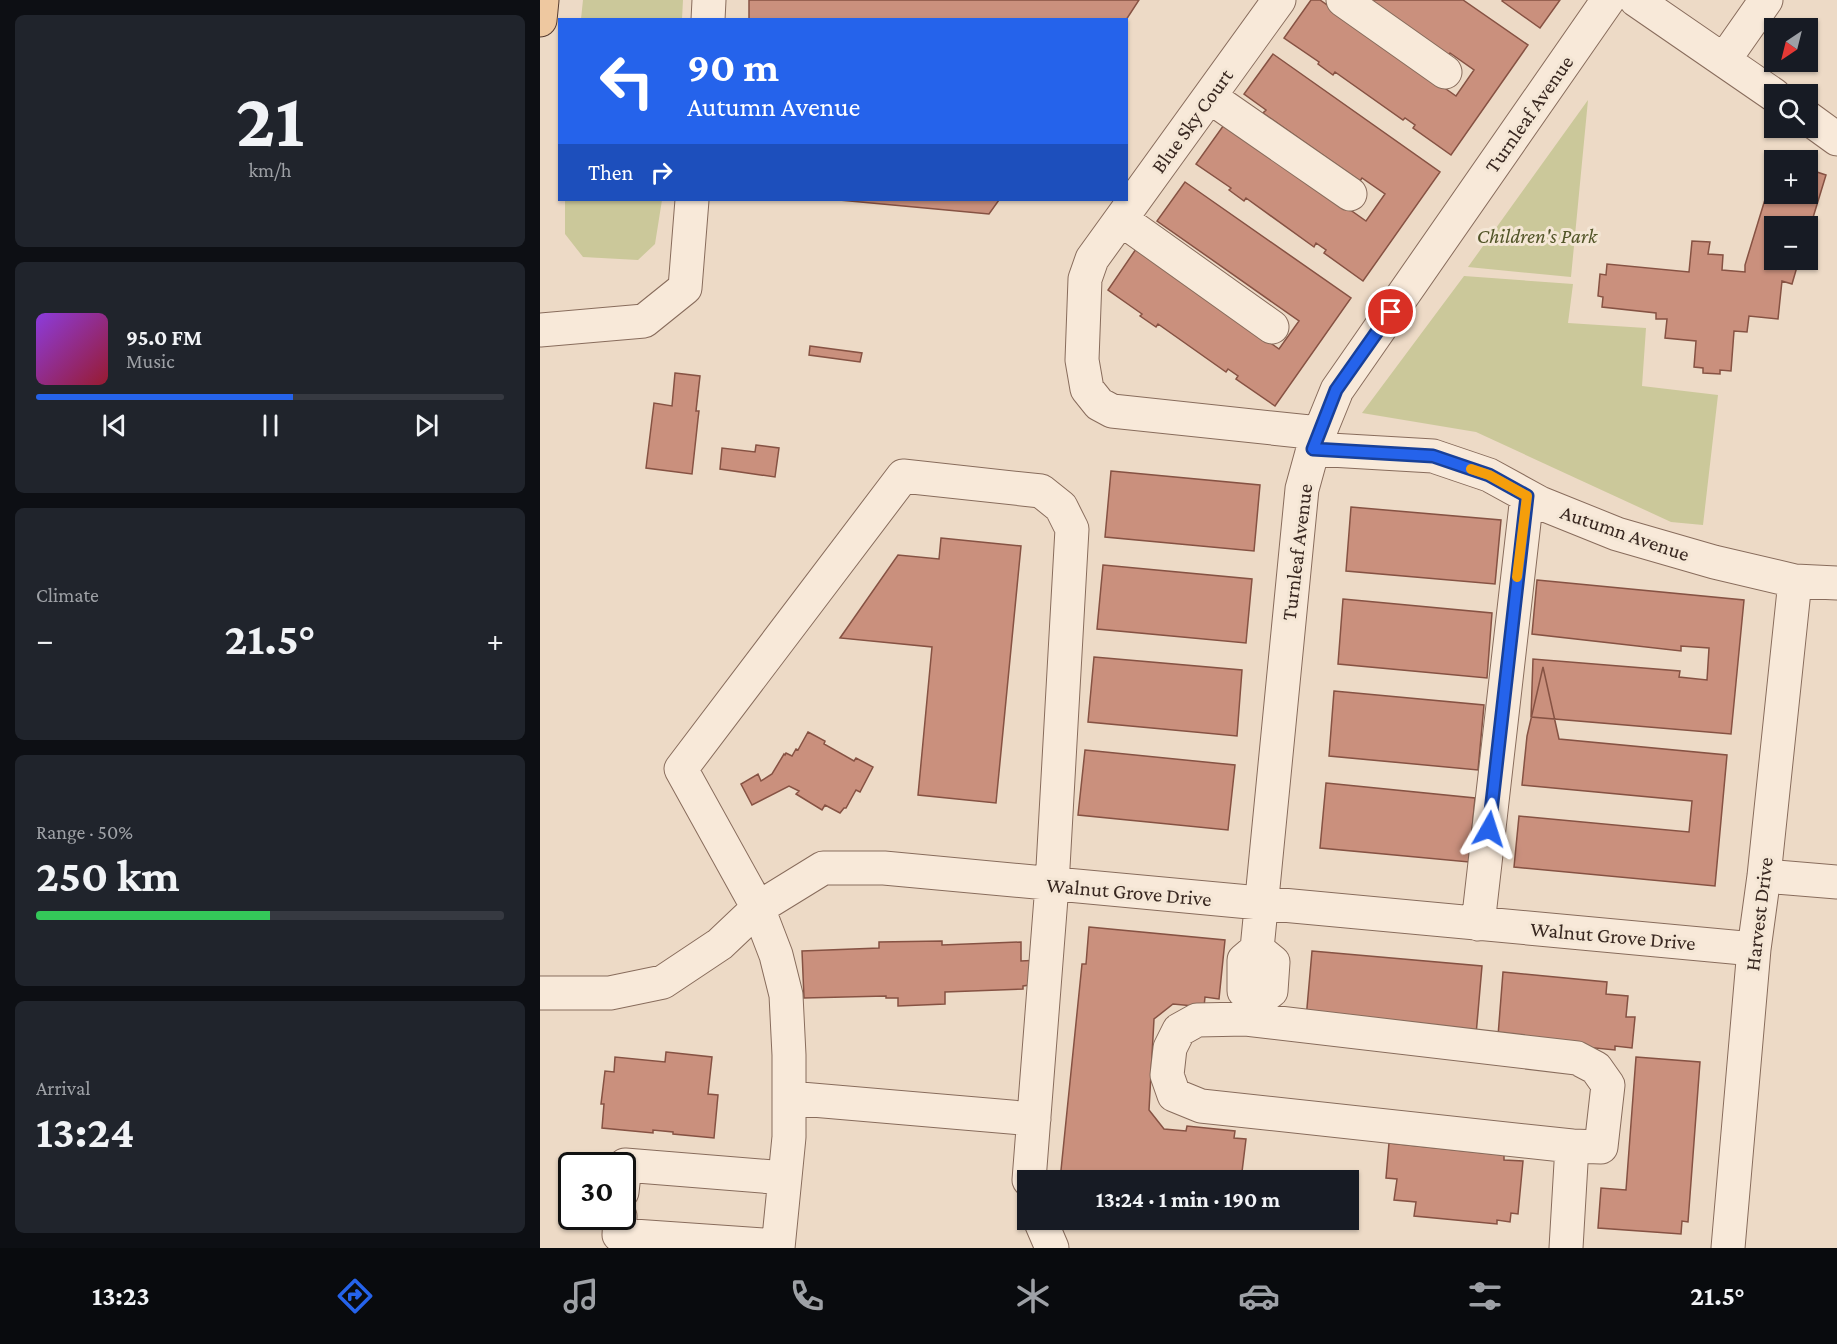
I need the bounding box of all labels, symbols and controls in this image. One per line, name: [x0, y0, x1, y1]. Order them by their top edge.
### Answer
north arrow: [1764, 18, 1818, 72]
map controls: [1764, 18, 1818, 270]
icon: left: [588, 42, 666, 120]
text: 90 m: [687, 43, 779, 90]
street label: Turnleaf Avenue: [1480, 51, 1578, 177]
street label: Blue Sky Court: [1146, 63, 1238, 178]
text: 21: [236, 76, 304, 163]
button: search: [1764, 84, 1818, 138]
text: Autumn Avenue: [687, 92, 860, 122]
button: +: [1764, 150, 1818, 204]
icon: right: [645, 156, 678, 189]
text: km/h: [248, 159, 292, 181]
text: Then: [588, 160, 633, 185]
button: −: [1764, 216, 1818, 270]
park label: Children's Park: [1477, 224, 1598, 248]
pin: [1365, 286, 1416, 337]
icon: arrive: [1374, 295, 1407, 328]
text: 95.0 FM: [126, 325, 202, 350]
text: Music: [126, 350, 175, 372]
icon: previous: [98, 409, 131, 442]
icon: pause: [254, 409, 287, 442]
icon: next: [410, 409, 443, 442]
street label: Turnleaf Avenue: [1277, 482, 1317, 622]
street label: Autumn Avenue: [1557, 500, 1693, 566]
text: Climate: [36, 584, 99, 606]
text: 21.5°: [225, 614, 315, 664]
text: −: [36, 621, 53, 658]
text: +: [487, 621, 504, 658]
position arrow: [1457, 797, 1521, 861]
text: Range · 50%: [36, 821, 133, 843]
text: 250 km: [36, 851, 180, 901]
street label: Harvest Drive: [1740, 856, 1778, 972]
street label: Walnut Grove Drive: [1045, 873, 1213, 911]
street label: Walnut Grove Drive: [1529, 917, 1697, 955]
text: Arrival: [36, 1077, 90, 1099]
text: 13:24: [36, 1107, 135, 1157]
speed limit sign: 30: [558, 1152, 636, 1230]
text: 13:24 · 1 min · 190 m: [1096, 1187, 1280, 1212]
icon: directions: [334, 1275, 376, 1317]
icon: music: [560, 1275, 602, 1317]
icon: phone: [786, 1275, 828, 1317]
icon: climate: [1012, 1275, 1054, 1317]
icon: car: [1238, 1275, 1280, 1317]
icon: filters: [1464, 1275, 1506, 1317]
text: 13:23: [92, 1281, 150, 1311]
text: 21.5°: [1690, 1281, 1745, 1311]

